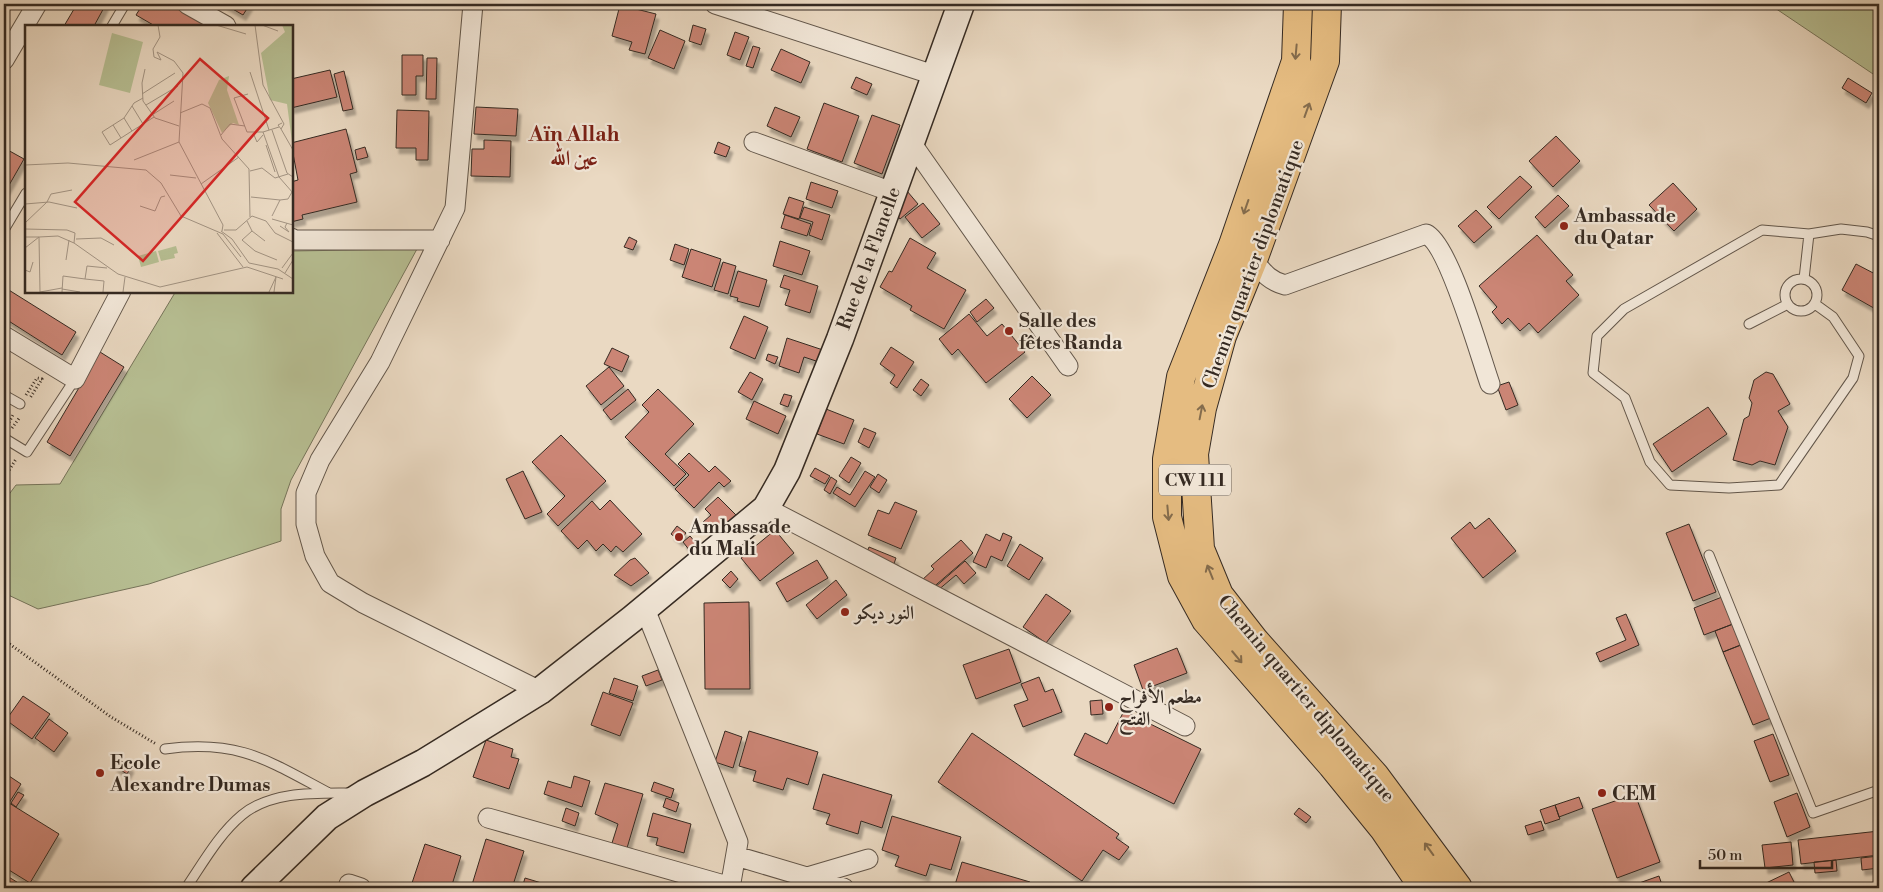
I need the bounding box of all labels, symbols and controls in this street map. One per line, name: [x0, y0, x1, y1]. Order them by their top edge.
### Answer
inset map: [25, 25, 292, 292]
one-way arrow: [1291, 44, 1301, 60]
one-way arrow: [1303, 103, 1312, 118]
district label: Aïn Allah عين الله: [527, 122, 620, 172]
street label: Chemin quartier diplomatique: [1197, 136, 1309, 392]
street label: Rue de la Flanelle: [832, 184, 906, 333]
one-way arrow: [1241, 198, 1250, 214]
place label: Ambassade du Qatar: [1573, 204, 1676, 250]
marker: Ambassade du Qatar: [1558, 220, 1570, 232]
place label: Salle des fêtes Randa: [1019, 309, 1123, 355]
marker: Salle des fêtes Randa: [1003, 325, 1015, 337]
one-way arrow: [1197, 404, 1207, 420]
road number: CW 111: [1159, 464, 1231, 496]
one-way arrow: [1163, 505, 1173, 521]
place label: Ambassade du Mali: [688, 515, 791, 561]
marker: Ambassade du Mali: [673, 531, 685, 543]
one-way arrow: [1204, 565, 1214, 580]
street label: Chemin quartier diplomatique: [1212, 590, 1400, 807]
place label: النور ديكو: [853, 601, 914, 625]
marker: النور ديكو: [839, 606, 851, 618]
one-way arrow: [1231, 650, 1242, 663]
place label: مطعم الأفراح الفتح: [1119, 682, 1202, 736]
marker: مطعم الأفراح الفتح: [1103, 701, 1115, 713]
place label: Ecole Alexandre Dumas: [109, 751, 270, 797]
marker: Ecole Alexandre Dumas: [94, 767, 106, 779]
place label: CEM: [1612, 782, 1657, 806]
marker: CEM: [1596, 787, 1608, 799]
scale bar: [1700, 837, 1833, 869]
one-way arrow: [1424, 842, 1434, 856]
text: 50 m: [1708, 846, 1742, 865]

